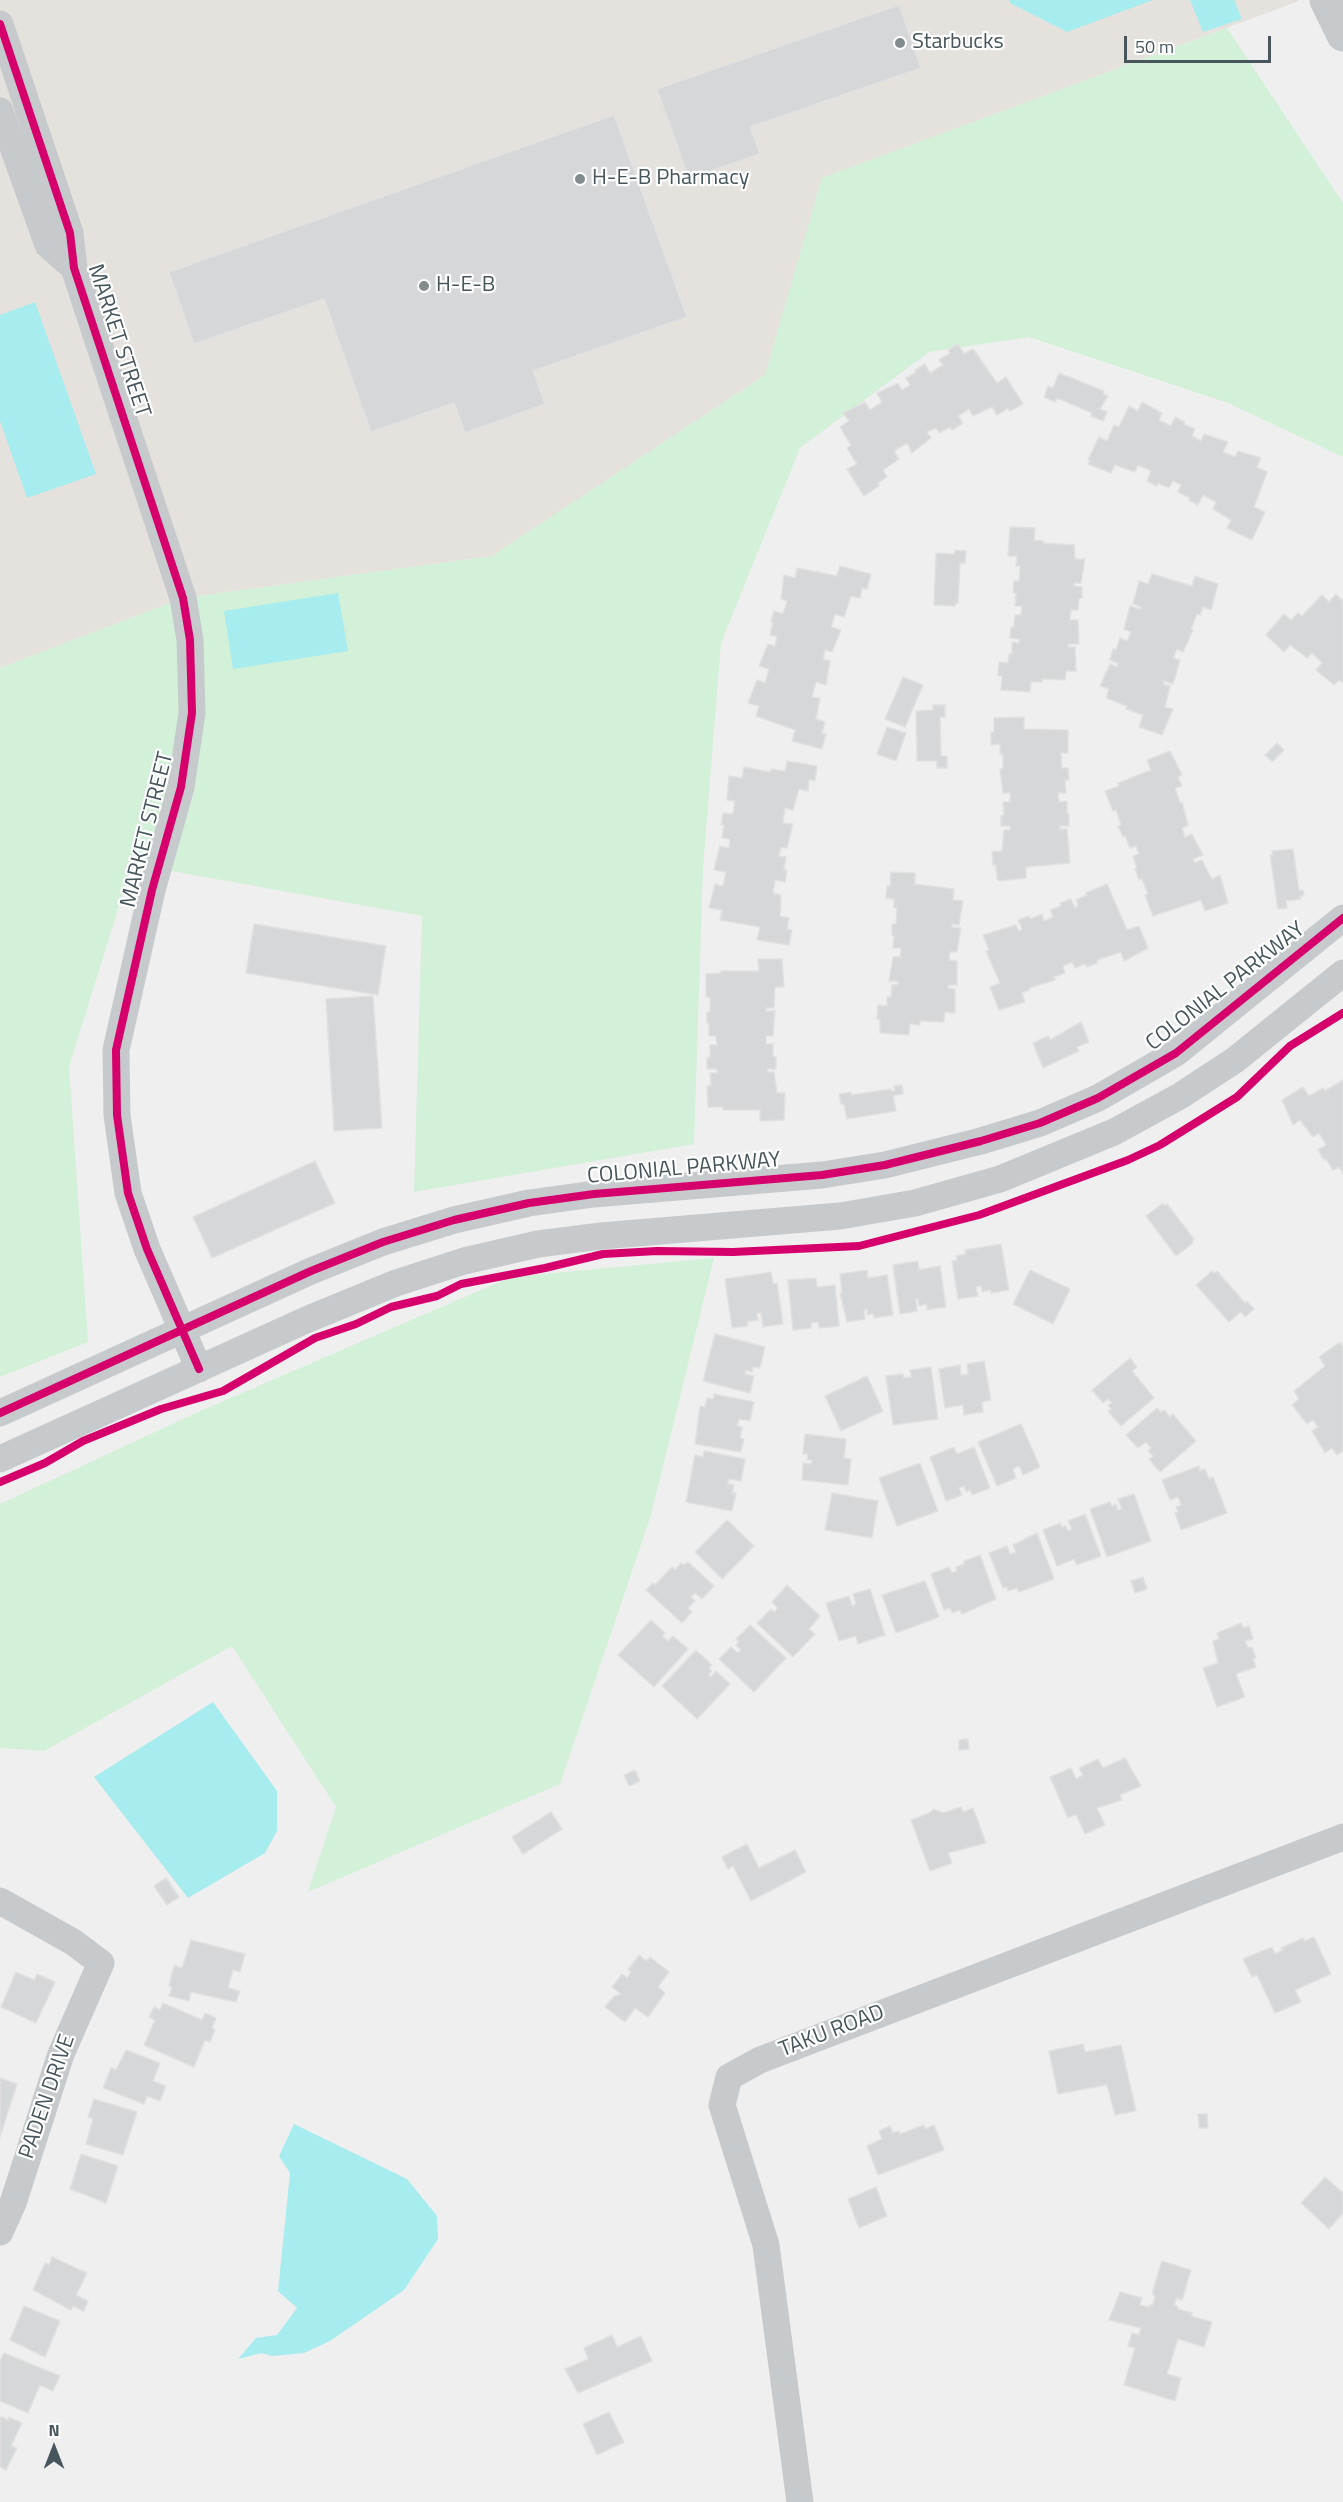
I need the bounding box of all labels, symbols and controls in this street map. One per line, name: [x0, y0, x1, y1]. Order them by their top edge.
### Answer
scale bar: [1127, 24, 1274, 62]
place label: Starbucks: [912, 30, 1004, 56]
text: 50 m: [1135, 33, 1174, 60]
marker: Starbucks: [893, 36, 907, 50]
place label: H-E-B Pharmacy: [592, 166, 749, 192]
marker: H-E-B Pharmacy: [573, 172, 587, 186]
street label: MARKET STREET: [81, 261, 155, 421]
place label: H-E-B: [436, 273, 495, 299]
marker: H-E-B: [417, 279, 431, 293]
street label: MARKET STREET: [116, 750, 180, 910]
street label: COLONIAL PARKWAY: [1141, 917, 1311, 1057]
street label: COLONIAL PARKWAY: [586, 1147, 782, 1191]
street label: TAKU ROAD: [776, 2000, 888, 2064]
street label: PADEN DRIVE: [14, 2031, 82, 2163]
north arrow: [24, 2418, 84, 2478]
text: N: [48, 2418, 60, 2442]

